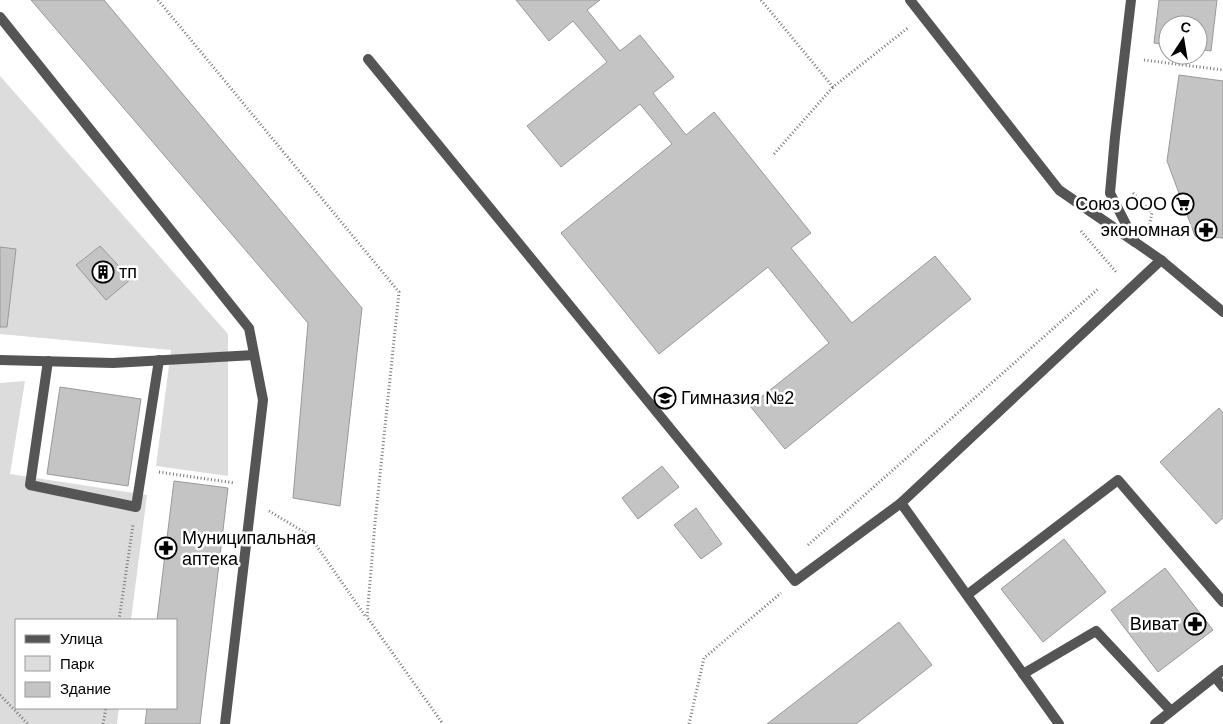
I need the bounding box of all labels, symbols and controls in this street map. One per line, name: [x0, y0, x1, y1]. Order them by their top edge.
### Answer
north arrow: [1158, 15, 1208, 65]
text: С: [1179, 18, 1192, 36]
supermarket icon: Союз ООО: [1171, 192, 1195, 216]
place label: Союз ООО: [1075, 194, 1167, 214]
pharmacy icon: экономная: [1194, 218, 1218, 242]
place label: экономная: [1101, 220, 1190, 240]
building icon: тп: [91, 260, 115, 284]
place label: тп: [119, 262, 137, 282]
school or university icon: Гимназия №2: [653, 386, 677, 410]
place label: Гимназия №2: [681, 388, 794, 408]
place label: Муниципальная аптека: [182, 528, 316, 569]
pharmacy icon: Муниципальная аптека: [154, 536, 178, 560]
pharmacy icon: Виват: [1183, 612, 1207, 636]
place label: Виват: [1130, 614, 1179, 634]
legend: [15, 619, 178, 709]
text: Улица: [60, 630, 103, 647]
text: Парк: [60, 655, 94, 672]
text: Здание: [60, 680, 111, 697]

